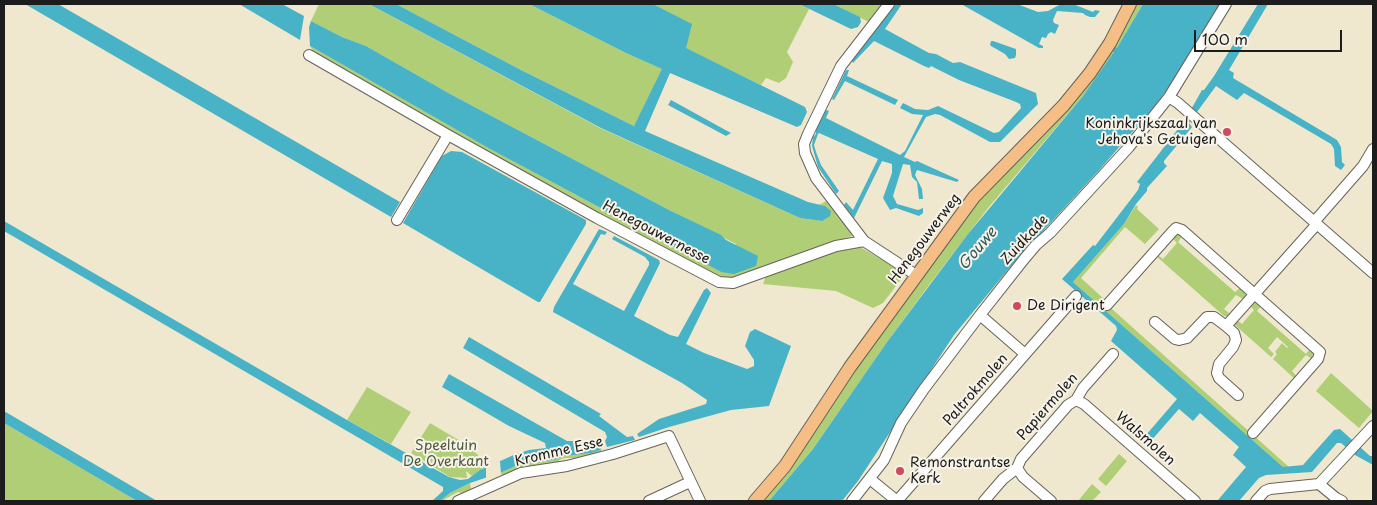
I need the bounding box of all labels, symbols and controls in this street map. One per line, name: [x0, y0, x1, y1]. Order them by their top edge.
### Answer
scale bar: [1197, 20, 1344, 52]
text: 100 m: [1202, 27, 1248, 50]
place label: Koninkrijkszaal van Jehova's Getuigen: [1085, 116, 1217, 148]
marker: Koninkrijkszaal van Jehova's Getuigen: [1221, 126, 1233, 138]
street label: Henegouwerweg: [886, 190, 964, 288]
street label: Henegouwernesse: [599, 198, 713, 268]
street label: Zuidkade: [998, 212, 1052, 268]
water label: Gouwe: [955, 224, 1001, 274]
place label: De Dirigent: [1027, 298, 1105, 314]
marker: De Dirigent: [1011, 300, 1023, 312]
street label: Paltrokmolen: [940, 351, 1012, 429]
street label: Papiermolen: [1014, 370, 1082, 444]
street label: Walsmolen: [1112, 409, 1178, 469]
street label: Kromme Esse: [513, 434, 605, 470]
park label: Speeltuin De Overkant: [403, 438, 489, 471]
place label: Remonstrantse Kerk: [910, 455, 1011, 488]
marker: Remonstrantse Kerk: [894, 465, 906, 477]

